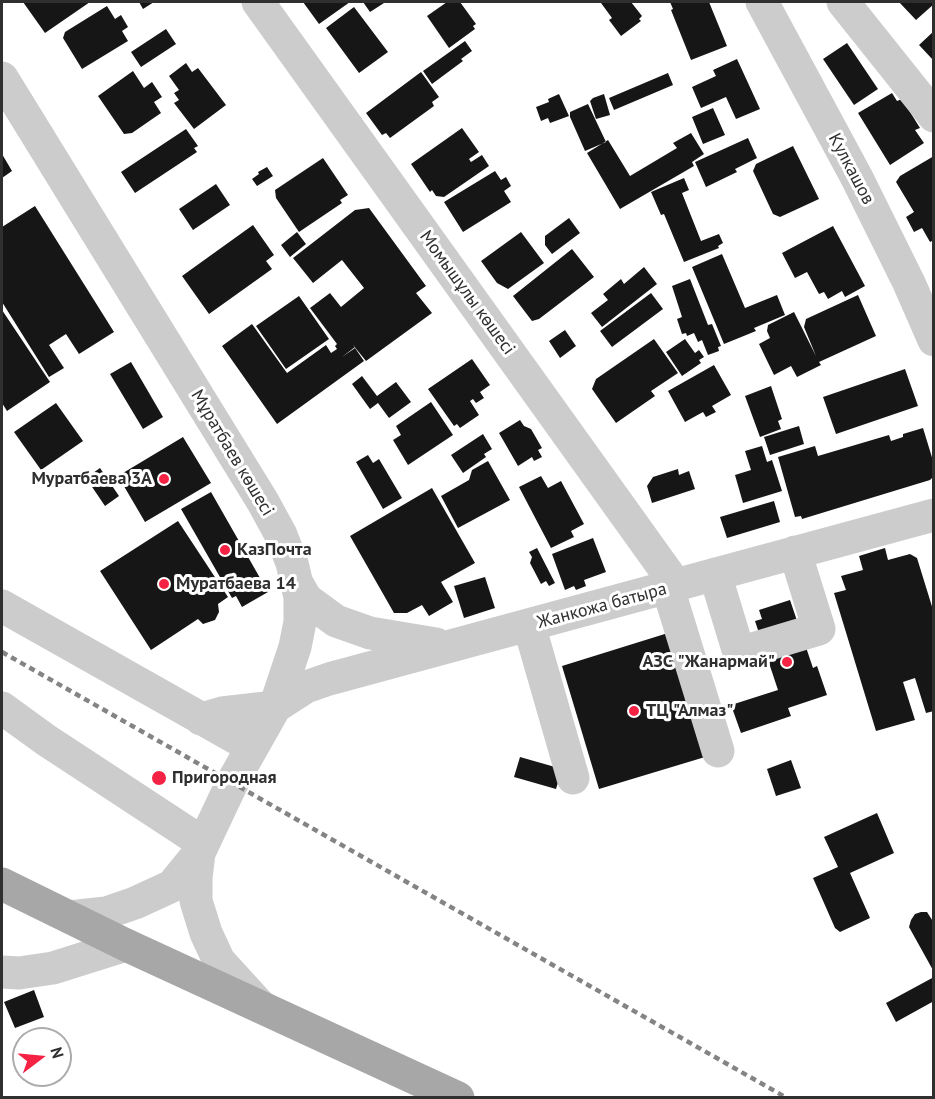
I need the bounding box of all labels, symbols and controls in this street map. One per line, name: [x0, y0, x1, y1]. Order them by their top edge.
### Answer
street label: Кулкашов: [823, 130, 879, 208]
street label: Момышұлы көшесі: [415, 227, 519, 359]
street label: Мұратбаев көшесі: [186, 386, 278, 520]
place label: Муратбаева 3А: [31, 468, 152, 490]
marker: Муратбаева 3А: [157, 472, 171, 486]
place label: КазПочта: [237, 539, 312, 561]
marker: КазПочта: [218, 543, 232, 557]
place label: Муратбаева 14: [176, 573, 296, 595]
marker: Муратбаева 14: [157, 577, 171, 591]
street label: Жанкожа батыра: [535, 578, 669, 634]
place label: АЗС "Жанармай": [642, 651, 775, 673]
marker: АЗС "Жанармай": [780, 655, 794, 669]
place label: ТЦ "Алмаз": [646, 700, 734, 722]
marker: ТЦ "Алмаз": [627, 704, 641, 718]
place label: Пригородная: [172, 767, 277, 789]
marker: Пригородная: [150, 769, 168, 787]
north arrow: [12, 1027, 72, 1087]
text: N: [46, 1045, 68, 1060]

